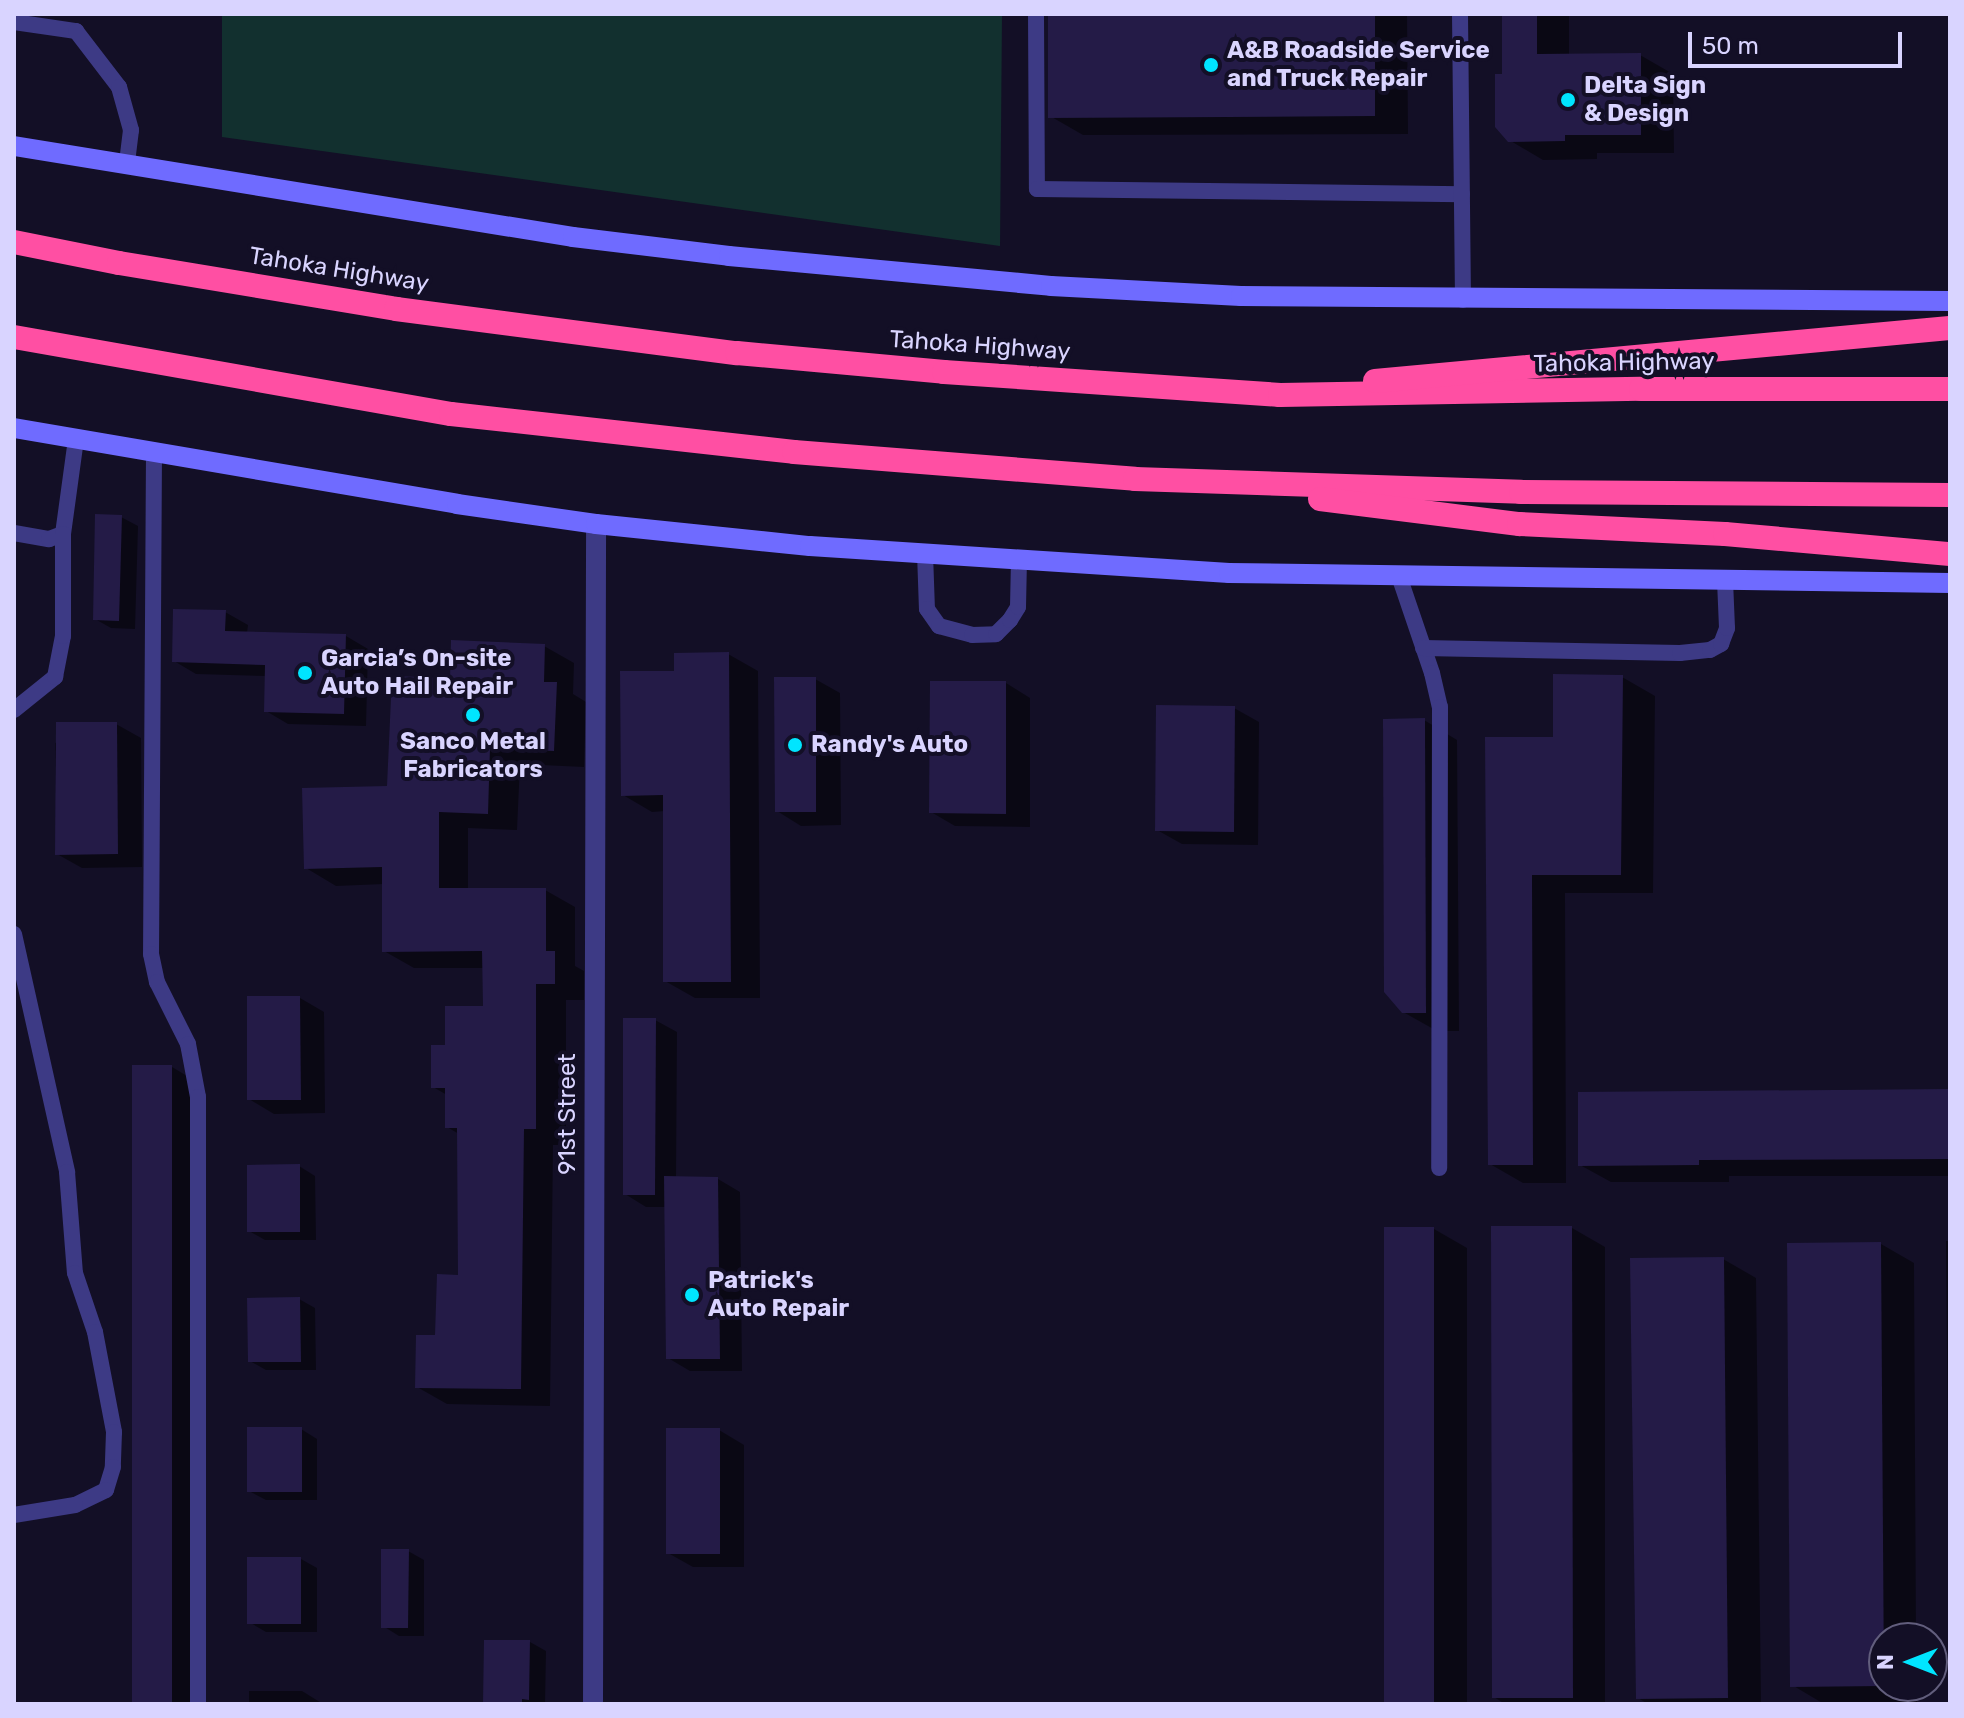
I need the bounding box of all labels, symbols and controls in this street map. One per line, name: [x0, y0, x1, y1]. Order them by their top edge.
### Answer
scale bar: [1692, 16, 1906, 66]
text: 50 m: [1702, 32, 1759, 60]
place label: A&B Roadside Service and Truck Repair: [1227, 37, 1490, 93]
marker: A&B Roadside Service and Truck Repair: [1202, 56, 1220, 74]
place label: Delta Sign & Design: [1584, 72, 1706, 128]
marker: Delta Sign & Design: [1559, 91, 1577, 109]
street label: Tahoka Highway: [247, 242, 431, 298]
street label: Tahoka Highway: [889, 325, 1071, 367]
street label: Tahoka Highway: [1533, 347, 1715, 379]
place label: Garcia’s On-site Auto Hail Repair: [321, 645, 513, 701]
marker: Garcia’s On-site Auto Hail Repair: [296, 664, 314, 682]
marker: Sanco Metal Fabricators: [464, 706, 482, 724]
place label: Sanco Metal Fabricators: [400, 728, 546, 784]
place label: Randy's Auto: [811, 731, 969, 759]
marker: Randy's Auto: [786, 736, 804, 754]
street label: 91st Street: [554, 1053, 582, 1175]
place label: Patrick's Auto Repair: [708, 1267, 849, 1323]
marker: Patrick's Auto Repair: [683, 1286, 701, 1304]
north arrow: [1868, 1622, 1948, 1702]
text: N: [1872, 1654, 1899, 1670]

